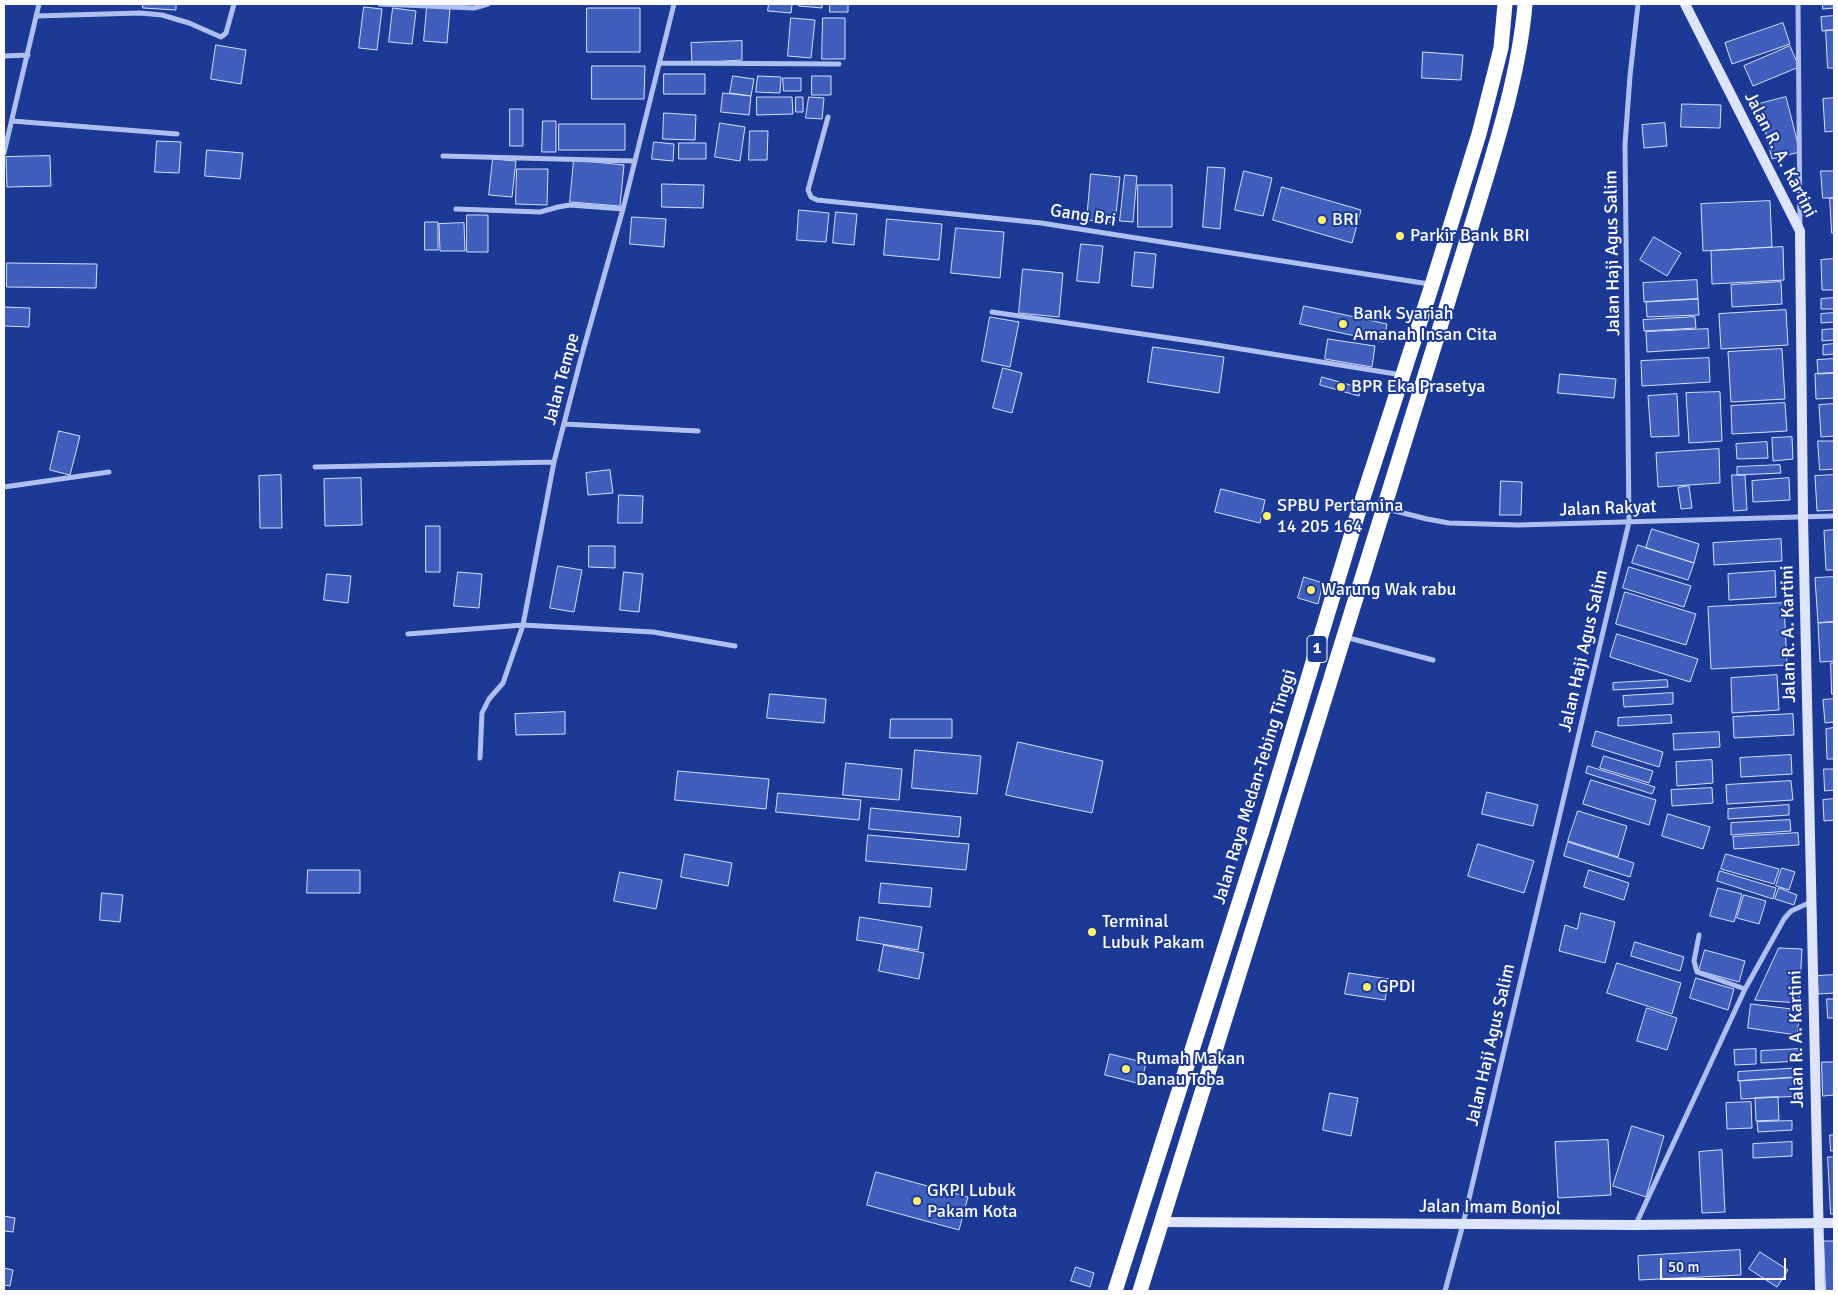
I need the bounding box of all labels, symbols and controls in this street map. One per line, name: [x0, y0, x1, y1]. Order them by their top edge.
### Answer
street label: Jalan R. A. Kartini: [1739, 89, 1821, 221]
street label: Jalan Haji Agus Salim: [1601, 170, 1625, 336]
street label: Gang Bri: [1049, 200, 1117, 232]
place label: BRI: [1332, 209, 1359, 231]
marker: BRI: [1316, 214, 1328, 226]
place label: Parkir Bank BRI: [1410, 225, 1530, 247]
marker: Parkir Bank BRI: [1394, 230, 1406, 242]
place label: Bank Syariah Amanah Insan Cita: [1353, 303, 1497, 346]
marker: Bank Syariah Amanah Insan Cita: [1337, 318, 1349, 330]
street label: Jalan Tempe: [539, 331, 585, 427]
place label: BPR Eka Prasetya: [1351, 376, 1485, 398]
marker: BPR Eka Prasetya: [1335, 381, 1347, 393]
place label: SPBU Pertamina 14 205 164: [1277, 495, 1403, 538]
street label: Jalan Rakyat: [1559, 497, 1657, 521]
marker: SPBU Pertamina 14 205 164: [1261, 510, 1273, 522]
street label: Jalan R. A. Kartini: [1777, 565, 1801, 703]
street label: Jalan Haji Agus Salim: [1555, 568, 1613, 734]
place label: Warung Wak rabu: [1321, 579, 1456, 601]
marker: Warung Wak rabu: [1305, 584, 1317, 596]
road number: 1: [1307, 636, 1327, 662]
street label: Jalan Raya Medan-Tebing Tinggi: [1209, 667, 1301, 907]
place label: Terminal Lubuk Pakam: [1102, 911, 1205, 954]
marker: Terminal Lubuk Pakam: [1086, 926, 1098, 938]
street label: Jalan Haji Agus Salim: [1462, 962, 1520, 1128]
street label: Jalan R. A. Kartini: [1785, 970, 1809, 1108]
place label: GPDI: [1377, 976, 1416, 998]
marker: GPDI: [1361, 981, 1373, 993]
place label: Rumah Makan Danau Toba: [1136, 1048, 1245, 1090]
marker: Rumah Makan Danau Toba: [1120, 1063, 1132, 1075]
place label: GKPI Lubuk Pakam Kota: [927, 1180, 1017, 1222]
marker: GKPI Lubuk Pakam Kota: [911, 1195, 923, 1207]
street label: Jalan Imam Bonjol: [1419, 1196, 1561, 1220]
scale bar: [1663, 1248, 1789, 1280]
text: 50 m: [1668, 1258, 1699, 1276]

